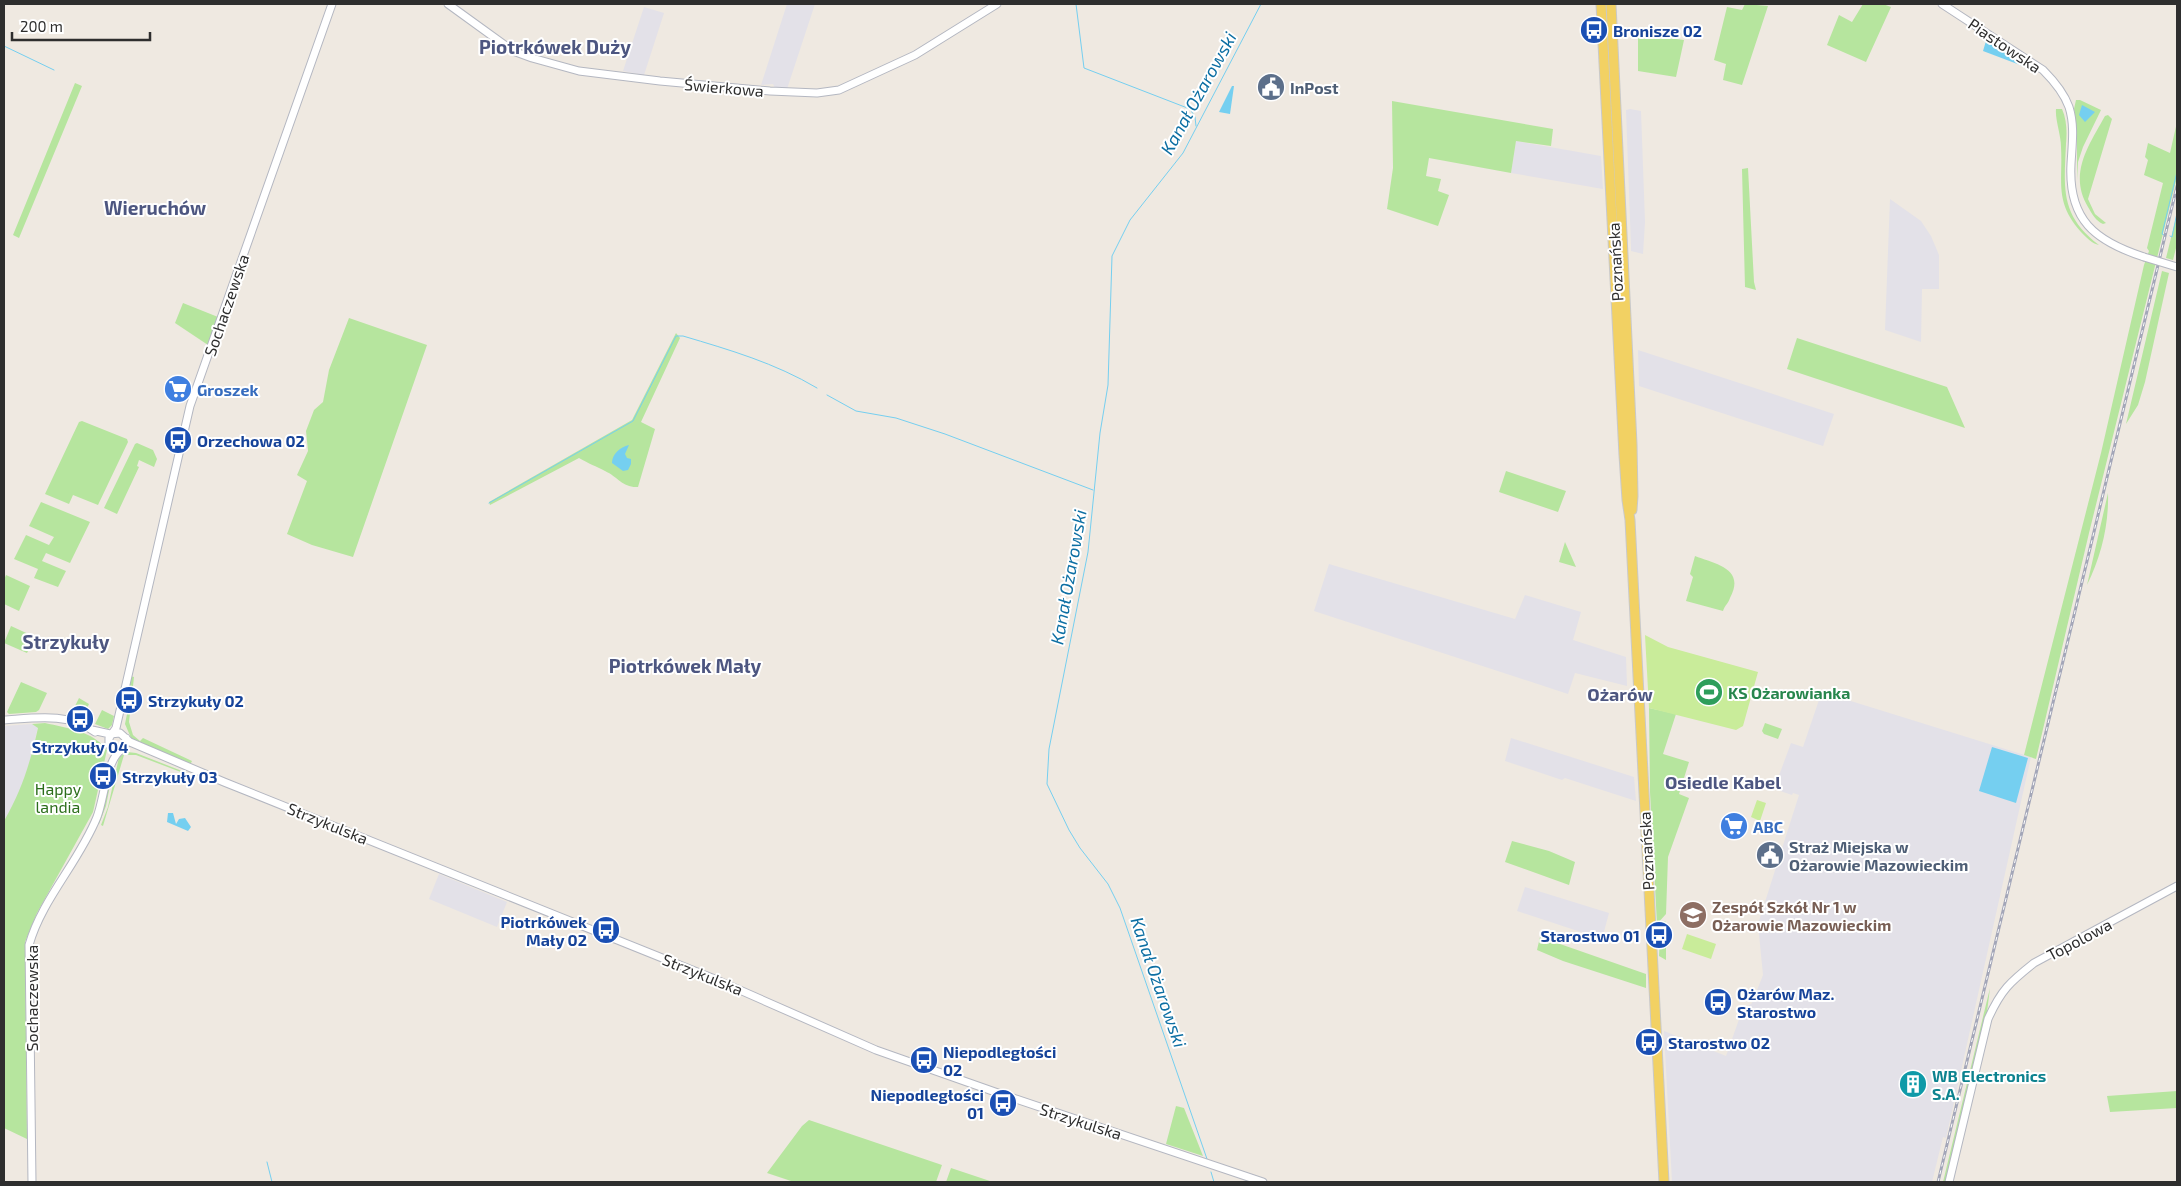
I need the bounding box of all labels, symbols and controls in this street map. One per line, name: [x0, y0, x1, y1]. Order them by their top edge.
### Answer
scale bar: [12, 10, 150, 42]
street label: Piastowska: [1965, 14, 2045, 76]
bus stop icon: Bronisze 02: [1579, 15, 1609, 45]
text: 200 m: [20, 17, 63, 35]
place label: Bronisze 02: [1613, 21, 1702, 40]
water label: Kanał Ożarowski: [1155, 27, 1241, 158]
district label: Piotrkówek Duży: [479, 35, 631, 59]
public building icon: InPost: [1256, 72, 1286, 102]
street label: Świerkowa: [683, 74, 765, 100]
place label: InPost: [1290, 78, 1339, 97]
district label: Wieruchów: [104, 196, 206, 219]
street label: Poznańska: [1603, 222, 1627, 302]
street label: Sochaczewska: [200, 251, 252, 359]
supermarket icon: Groszek: [163, 374, 193, 404]
place label: Groszek: [197, 380, 258, 399]
bus stop icon: Orzechowa 02: [163, 425, 193, 455]
place label: Orzechowa 02: [197, 431, 305, 450]
water label: Kanał Ożarowski: [1045, 507, 1091, 646]
district label: Strzykuły: [22, 630, 110, 654]
district label: Piotrkówek Mały: [609, 654, 761, 678]
sports icon: KS Ożarowianka: [1694, 677, 1724, 707]
district label: Ożarów: [1587, 683, 1653, 705]
place label: KS Ożarowianka: [1728, 683, 1850, 702]
bus stop icon: Strzykuły 02: [114, 685, 144, 715]
place label: Strzykuły 02: [148, 691, 244, 711]
bus stop icon: Strzykuły 04: [65, 704, 95, 734]
place label: Strzykuły 04: [32, 737, 128, 757]
bus stop icon: Strzykuły 03: [88, 761, 118, 791]
place label: Strzykuły 03: [122, 767, 218, 787]
district label: Osiedle Kabel: [1665, 771, 1781, 793]
park label: Happy landia: [35, 779, 82, 816]
street label: Strzykulska: [285, 798, 371, 848]
street label: Poznańska: [1634, 811, 1658, 891]
supermarket icon: ABC: [1719, 811, 1749, 841]
place label: ABC: [1753, 817, 1783, 836]
place label: Straż Miejska w Ożarowie Mazowieckim: [1789, 837, 1968, 874]
public building icon: Straż Miejska w Ożarowie Mazowieckim: [1755, 840, 1785, 870]
place label: Zespół Szkół Nr 1 w Ożarowie Mazowieckim: [1712, 897, 1891, 934]
school or university icon: Zespół Szkół Nr 1 w Ożarowie Mazowieckim: [1678, 900, 1708, 930]
place label: Piotrkówek Mały 02: [500, 912, 587, 950]
water label: Kanał Ożarowski: [1126, 914, 1192, 1051]
street label: Topolowa: [2043, 914, 2115, 964]
bus stop icon: Piotrkówek Mały 02: [591, 915, 621, 945]
bus stop icon: Starostwo 01: [1644, 920, 1674, 950]
place label: Starostwo 01: [1540, 926, 1640, 945]
street label: Sochaczewska: [22, 945, 41, 1051]
street label: Strzykulska: [660, 949, 746, 999]
place label: Ożarów Maz. Starostwo: [1737, 984, 1835, 1021]
bus stop icon: Ożarów Maz. Starostwo: [1703, 987, 1733, 1017]
bus stop icon: Starostwo 02: [1634, 1027, 1664, 1057]
place label: Starostwo 02: [1668, 1033, 1770, 1052]
place label: Niepodległości 02: [943, 1042, 1056, 1079]
bus stop icon: Niepodległości 02: [909, 1045, 939, 1075]
place label: WB Electronics S.A.: [1932, 1066, 2046, 1103]
building icon: WB Electronics S.A.: [1898, 1069, 1928, 1099]
place label: Niepodległości 01: [871, 1085, 984, 1122]
bus stop icon: Niepodległości 01: [988, 1088, 1018, 1118]
street label: Strzykulska: [1038, 1099, 1124, 1143]

